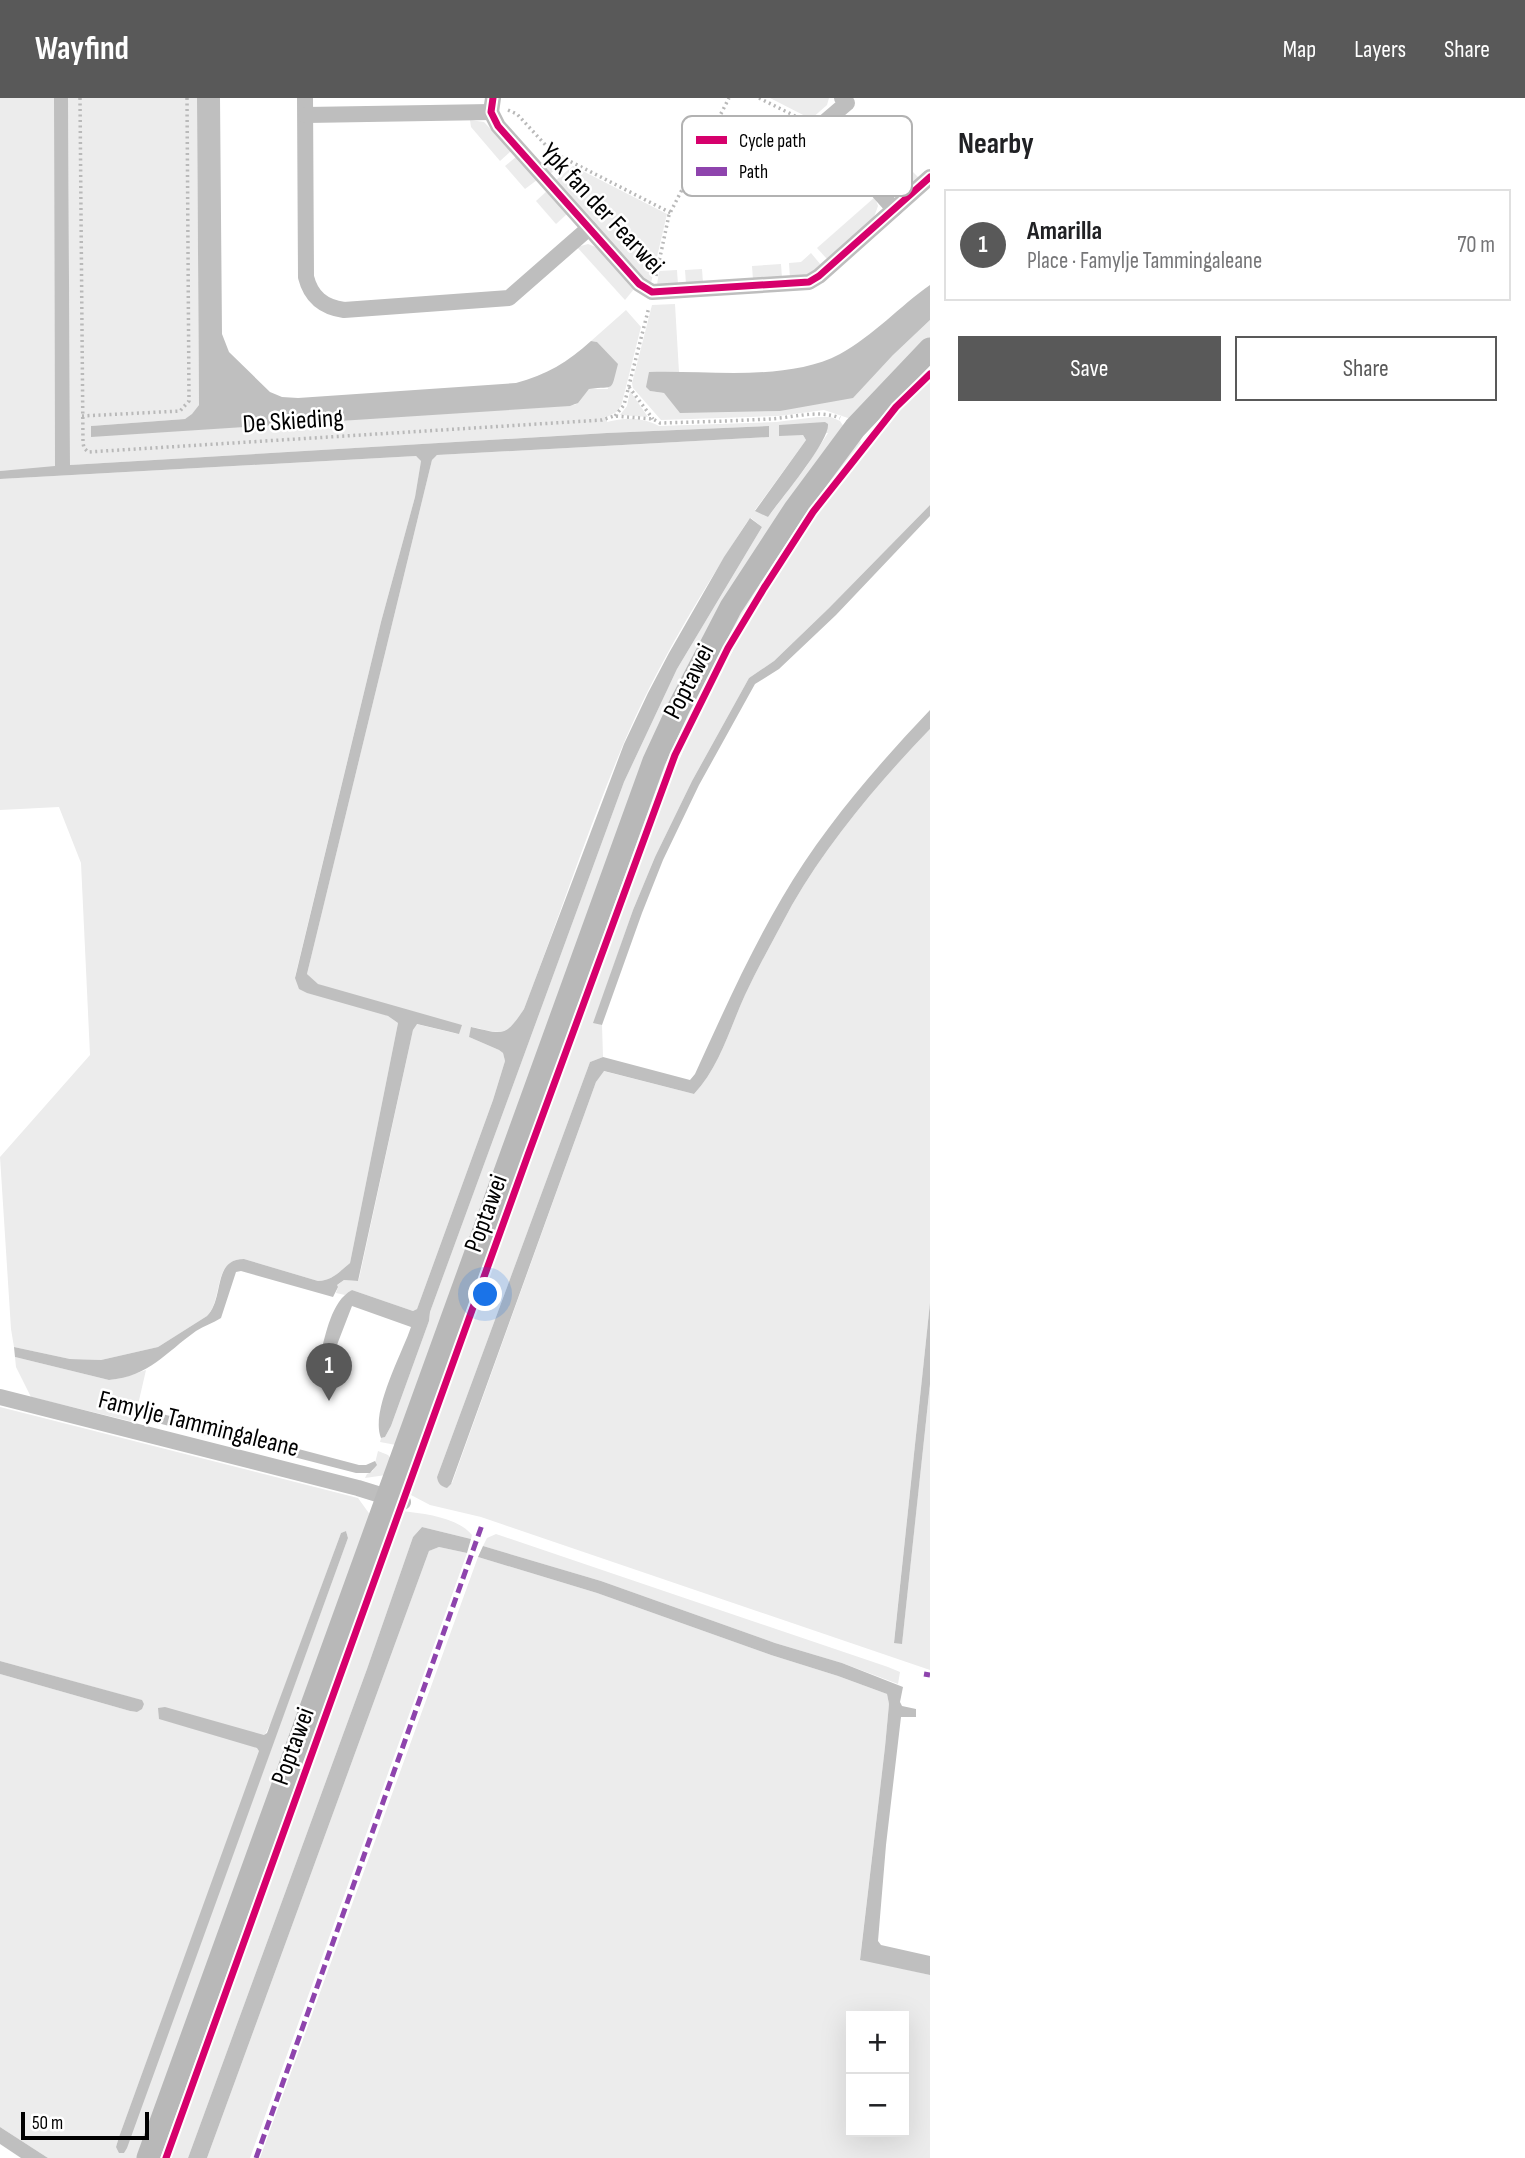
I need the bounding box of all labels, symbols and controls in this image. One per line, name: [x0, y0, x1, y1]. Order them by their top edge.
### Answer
text: Wayfind: [35, 29, 129, 69]
text: Map: [1283, 35, 1316, 64]
text: Layers: [1354, 35, 1406, 64]
text: Share: [1444, 35, 1490, 64]
legend: [682, 116, 912, 196]
text: Nearby: [958, 126, 1034, 162]
text: Cycle path: [739, 130, 806, 153]
street label: Ypk fan der Fearwei: [533, 137, 670, 281]
text: Path: [739, 161, 768, 184]
text: Amarilla: [1027, 216, 1102, 247]
text: 1: [978, 231, 988, 259]
text: 70 m: [1457, 231, 1495, 259]
text: Place · Famylje Tammingaleane: [1027, 247, 1262, 275]
button: Save: [958, 336, 1221, 401]
button: Share: [1235, 336, 1497, 401]
street label: De Skieding: [242, 403, 345, 440]
street label: Poptawei: [657, 639, 721, 724]
street label: Poptawei: [458, 1171, 515, 1256]
your location: [468, 1277, 502, 1311]
pin: 1: [306, 1343, 352, 1401]
street label: Famylje Tammingaleane: [95, 1385, 302, 1464]
street label: Poptawei: [265, 1704, 322, 1789]
map controls: [846, 2011, 909, 2137]
button: +: [846, 2011, 909, 2074]
button: −: [846, 2074, 909, 2137]
scale bar: [21, 2109, 149, 2141]
text: 50 m: [32, 2112, 63, 2135]

